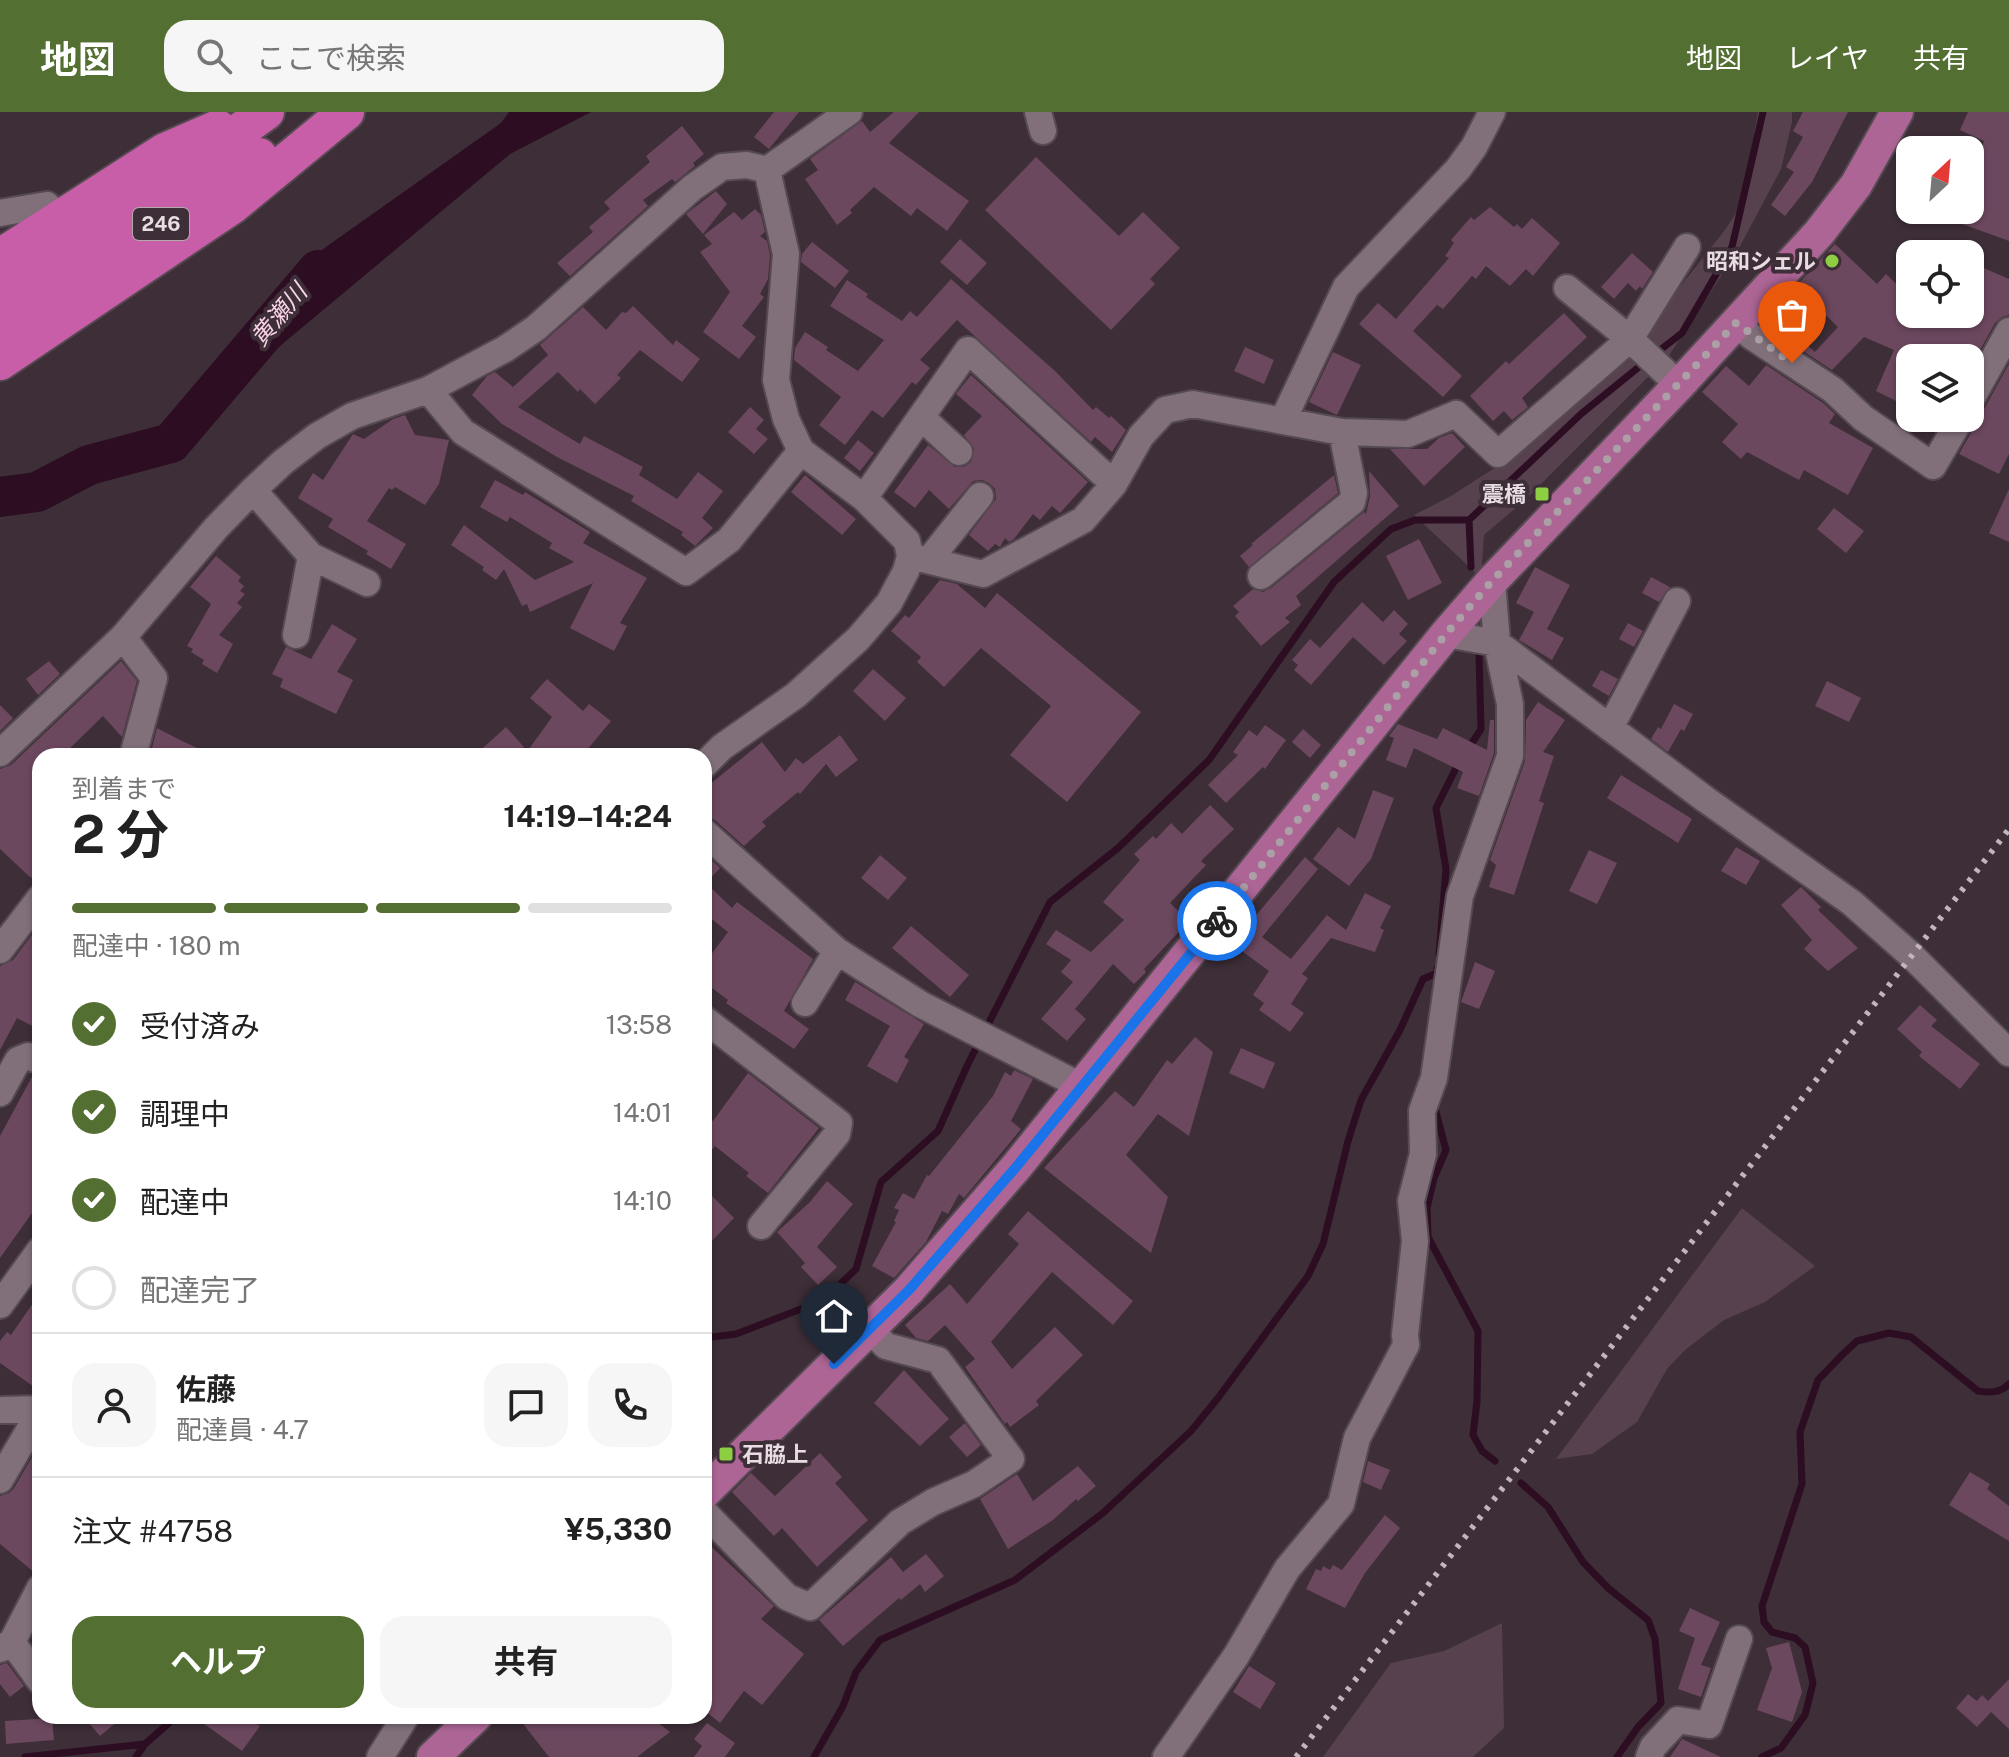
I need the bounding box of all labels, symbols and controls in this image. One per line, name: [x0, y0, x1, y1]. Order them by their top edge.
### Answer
search box: [164, 20, 724, 92]
icon: search: [192, 34, 236, 78]
text: 地図: [40, 37, 116, 82]
text: ここで検索: [256, 40, 406, 76]
text: 地図: [1686, 41, 1742, 74]
text: レイヤ: [1786, 41, 1869, 74]
text: 共有: [1913, 41, 1969, 74]
north arrow: [1896, 136, 1984, 224]
map controls: [1896, 136, 1984, 432]
road number: 246: [133, 208, 189, 240]
button: locate: [1896, 240, 1984, 328]
place label: 昭和シェル: [1706, 248, 1816, 274]
marker: 昭和シェル: [1823, 252, 1841, 270]
water label: 黄瀬川: [244, 275, 314, 351]
pin: [1758, 281, 1826, 363]
icon: bag: [1770, 293, 1814, 337]
button: layers: [1896, 344, 1984, 432]
place label: 震橋: [1482, 481, 1526, 507]
marker: 震橋: [1533, 485, 1551, 503]
text: 到着まで: [72, 773, 176, 804]
text: 14:19–14:24: [503, 798, 672, 834]
text: 2 分: [72, 804, 169, 865]
courier: [1177, 881, 1257, 961]
icon: bike: [1195, 899, 1239, 943]
text: 配達中 · 180 m: [72, 930, 240, 961]
icon: check: [72, 1002, 116, 1046]
text: 受付済み: [140, 1008, 260, 1044]
text: 13:58: [606, 1009, 672, 1040]
icon: check: [72, 1090, 116, 1134]
text: 調理中: [140, 1096, 230, 1132]
text: 14:01: [613, 1097, 672, 1128]
icon: check: [72, 1178, 116, 1222]
text: 配達中: [140, 1184, 230, 1220]
text: 14:10: [613, 1185, 672, 1216]
text: 配達完了: [140, 1272, 260, 1308]
pin: [800, 1282, 868, 1364]
icon: home: [812, 1294, 856, 1338]
button: person: [72, 1363, 156, 1447]
button: chat: [484, 1363, 568, 1447]
button: phone: [588, 1363, 672, 1447]
text: 佐藤: [176, 1371, 236, 1407]
text: 配達員 · 4.7: [176, 1414, 309, 1445]
place label: 石脇上: [742, 1441, 808, 1467]
marker: 石脇上: [717, 1445, 735, 1463]
text: ¥5,330: [565, 1511, 672, 1547]
text: 注文 #4758: [72, 1513, 233, 1549]
button: ヘルプ: [72, 1616, 364, 1708]
button: 共有: [380, 1616, 672, 1708]

